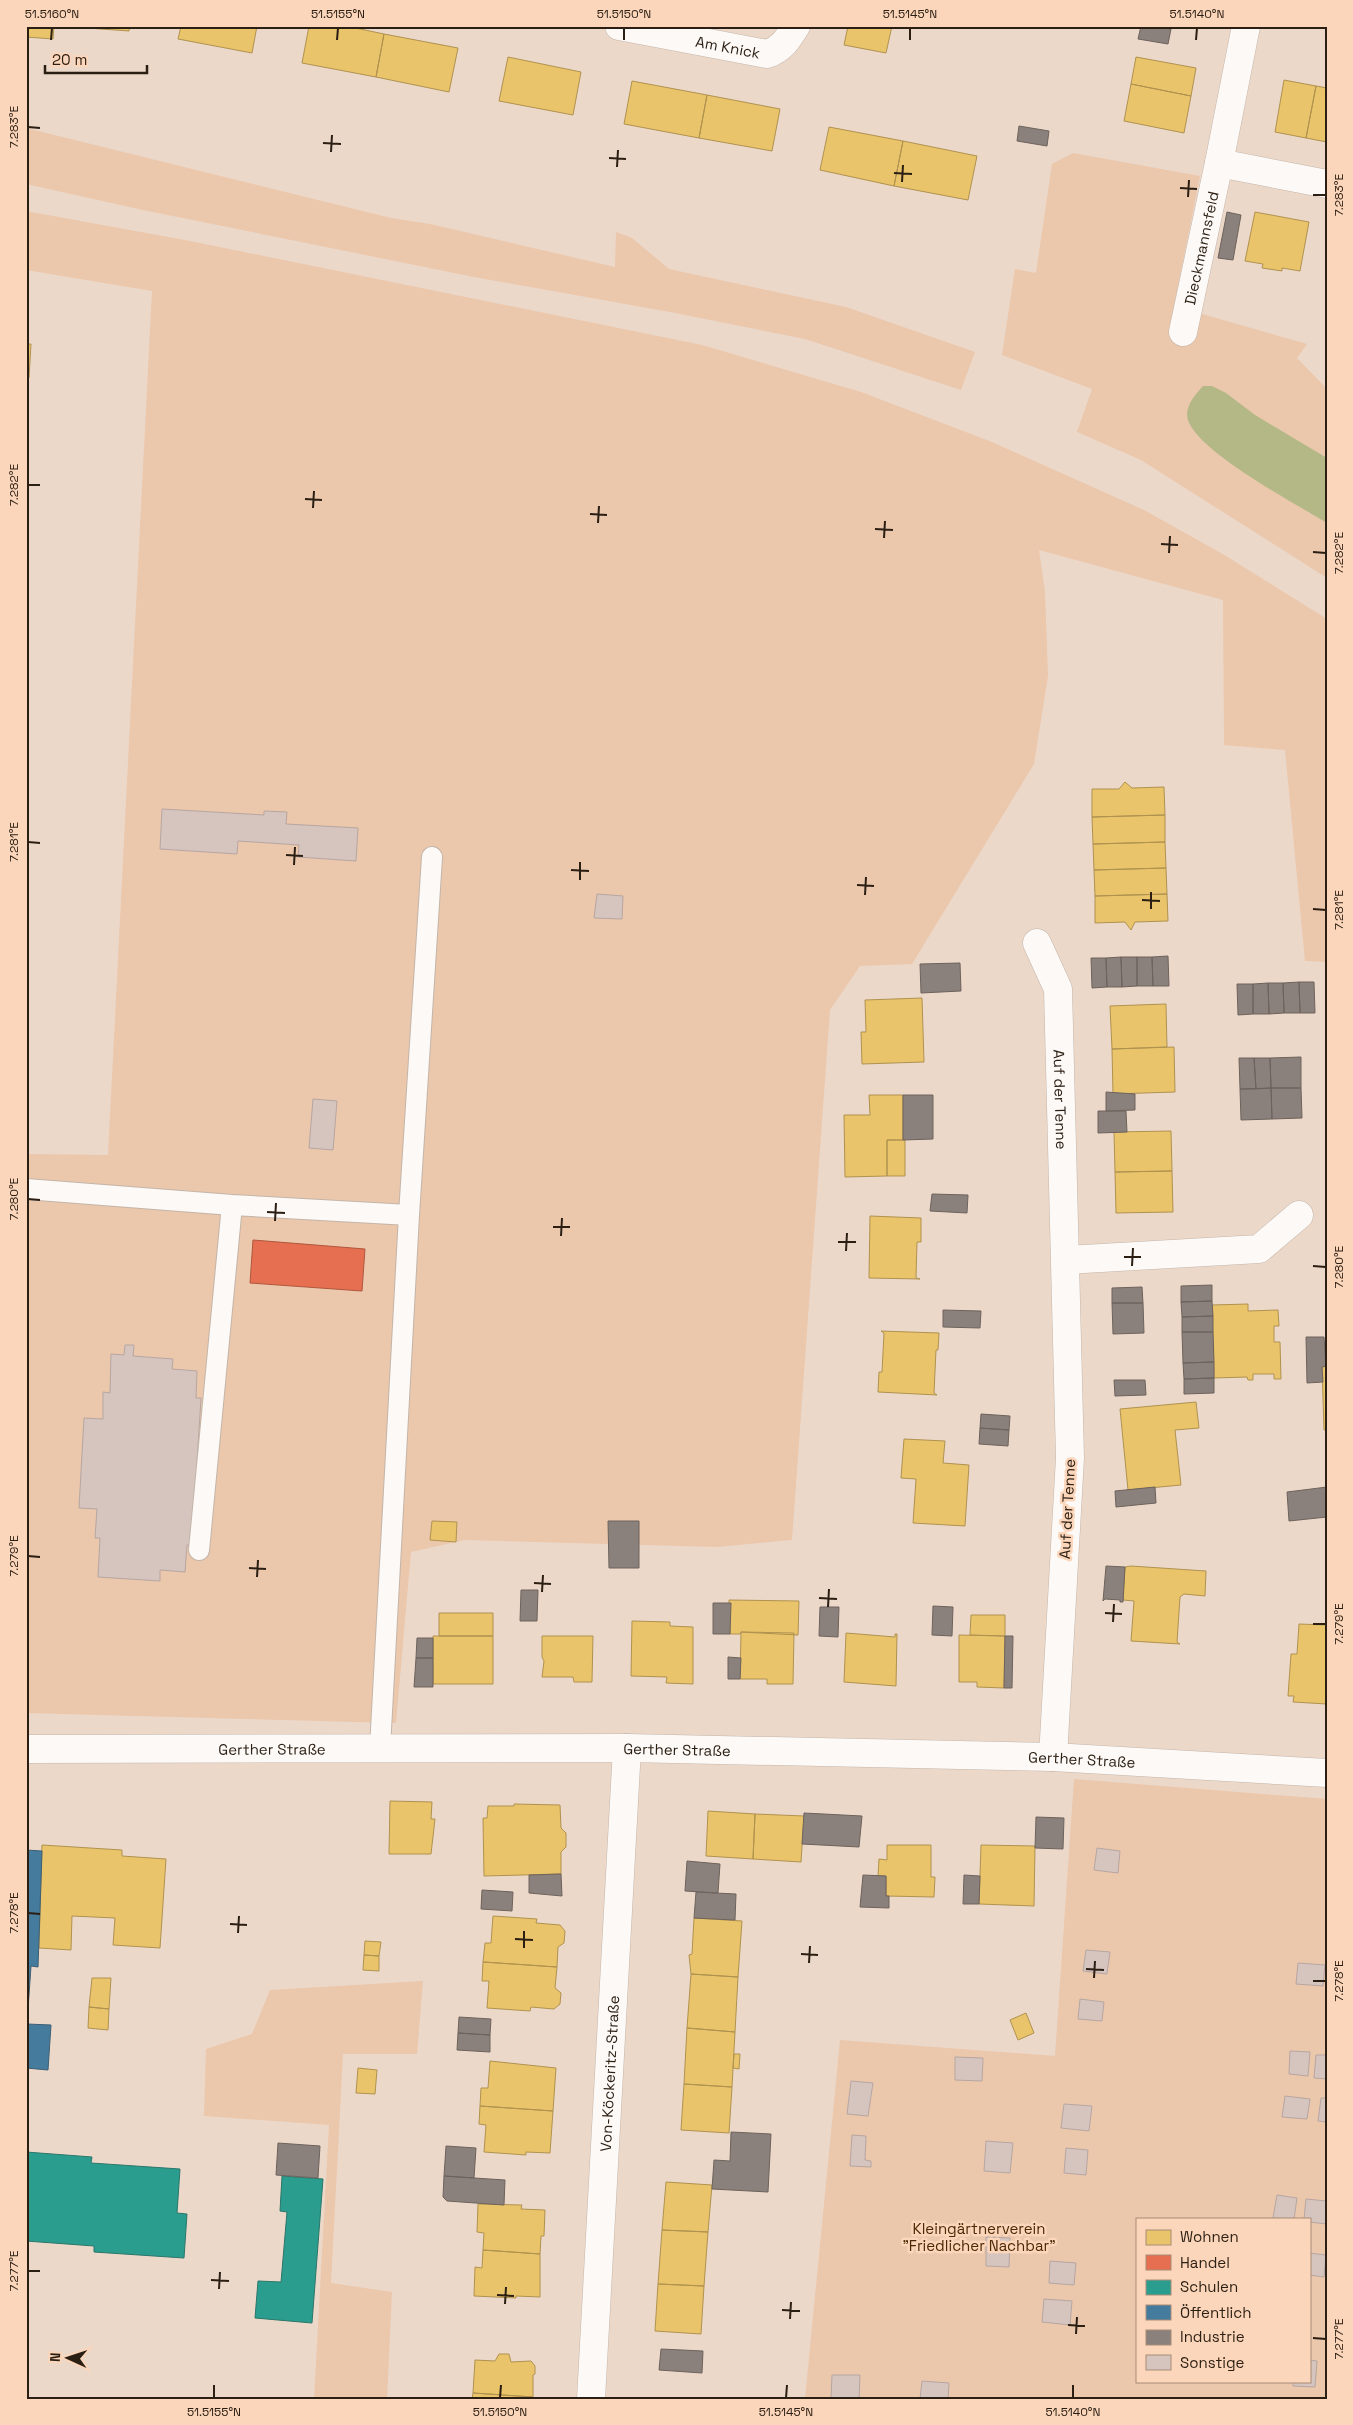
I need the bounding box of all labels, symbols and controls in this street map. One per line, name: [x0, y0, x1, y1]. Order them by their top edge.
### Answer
text: 51.5160°N: [25, 6, 79, 22]
text: 51.5155°N: [311, 6, 365, 22]
text: 51.5150°N: [597, 6, 651, 22]
text: 51.5145°N: [883, 6, 937, 22]
text: 51.5140°N: [1170, 6, 1224, 22]
street label: Am Knick: [694, 31, 762, 62]
scale bar: [45, 42, 148, 74]
text: 20 m: [52, 50, 87, 69]
text: 7.283°E: [6, 106, 22, 148]
text: 7.283°E: [1331, 174, 1347, 216]
street label: Dieckmannsfeld: [1180, 189, 1222, 307]
text: 7.282°E: [6, 464, 22, 506]
text: 7.282°E: [1331, 532, 1347, 574]
text: 7.281°E: [6, 822, 22, 862]
text: 7.281°E: [1331, 890, 1347, 930]
street label: Auf der Tenne: [1050, 1049, 1072, 1150]
text: 7.280°E: [6, 1177, 22, 1220]
text: 7.280°E: [1331, 1245, 1347, 1288]
street label: Auf der Tenne: [1055, 1458, 1079, 1560]
text: 7.279°E: [6, 1535, 22, 1577]
text: 7.279°E: [1331, 1603, 1347, 1645]
street label: Gerther Straße: [623, 1738, 731, 1760]
street label: Gerther Straße: [218, 1739, 326, 1758]
street label: Gerther Straße: [1028, 1747, 1136, 1771]
text: 7.278°E: [6, 1892, 22, 1934]
text: 7.278°E: [1331, 1960, 1347, 2002]
street label: Von-Köckeritz-Straße: [595, 1995, 623, 2152]
legend: [1136, 2218, 1310, 2382]
park label: Kleingärtnerverein "Friedlicher Nachbar": [902, 2219, 1056, 2255]
text: Wohnen: [1180, 2227, 1239, 2246]
text: 7.277°E: [6, 2250, 22, 2292]
text: Handel: [1180, 2253, 1230, 2272]
text: Schulen: [1180, 2277, 1238, 2296]
text: Öffentlich: [1180, 2303, 1251, 2322]
text: 7.277°E: [1331, 2318, 1347, 2360]
text: Industrie: [1180, 2327, 1245, 2346]
north arrow: [42, 2332, 92, 2382]
text: N: [46, 2352, 64, 2362]
text: Sonstige: [1180, 2353, 1245, 2372]
text: 51.5155°N: [187, 2404, 241, 2420]
text: 51.5150°N: [473, 2404, 527, 2420]
text: 51.5145°N: [759, 2404, 813, 2420]
text: 51.5140°N: [1046, 2404, 1100, 2420]

